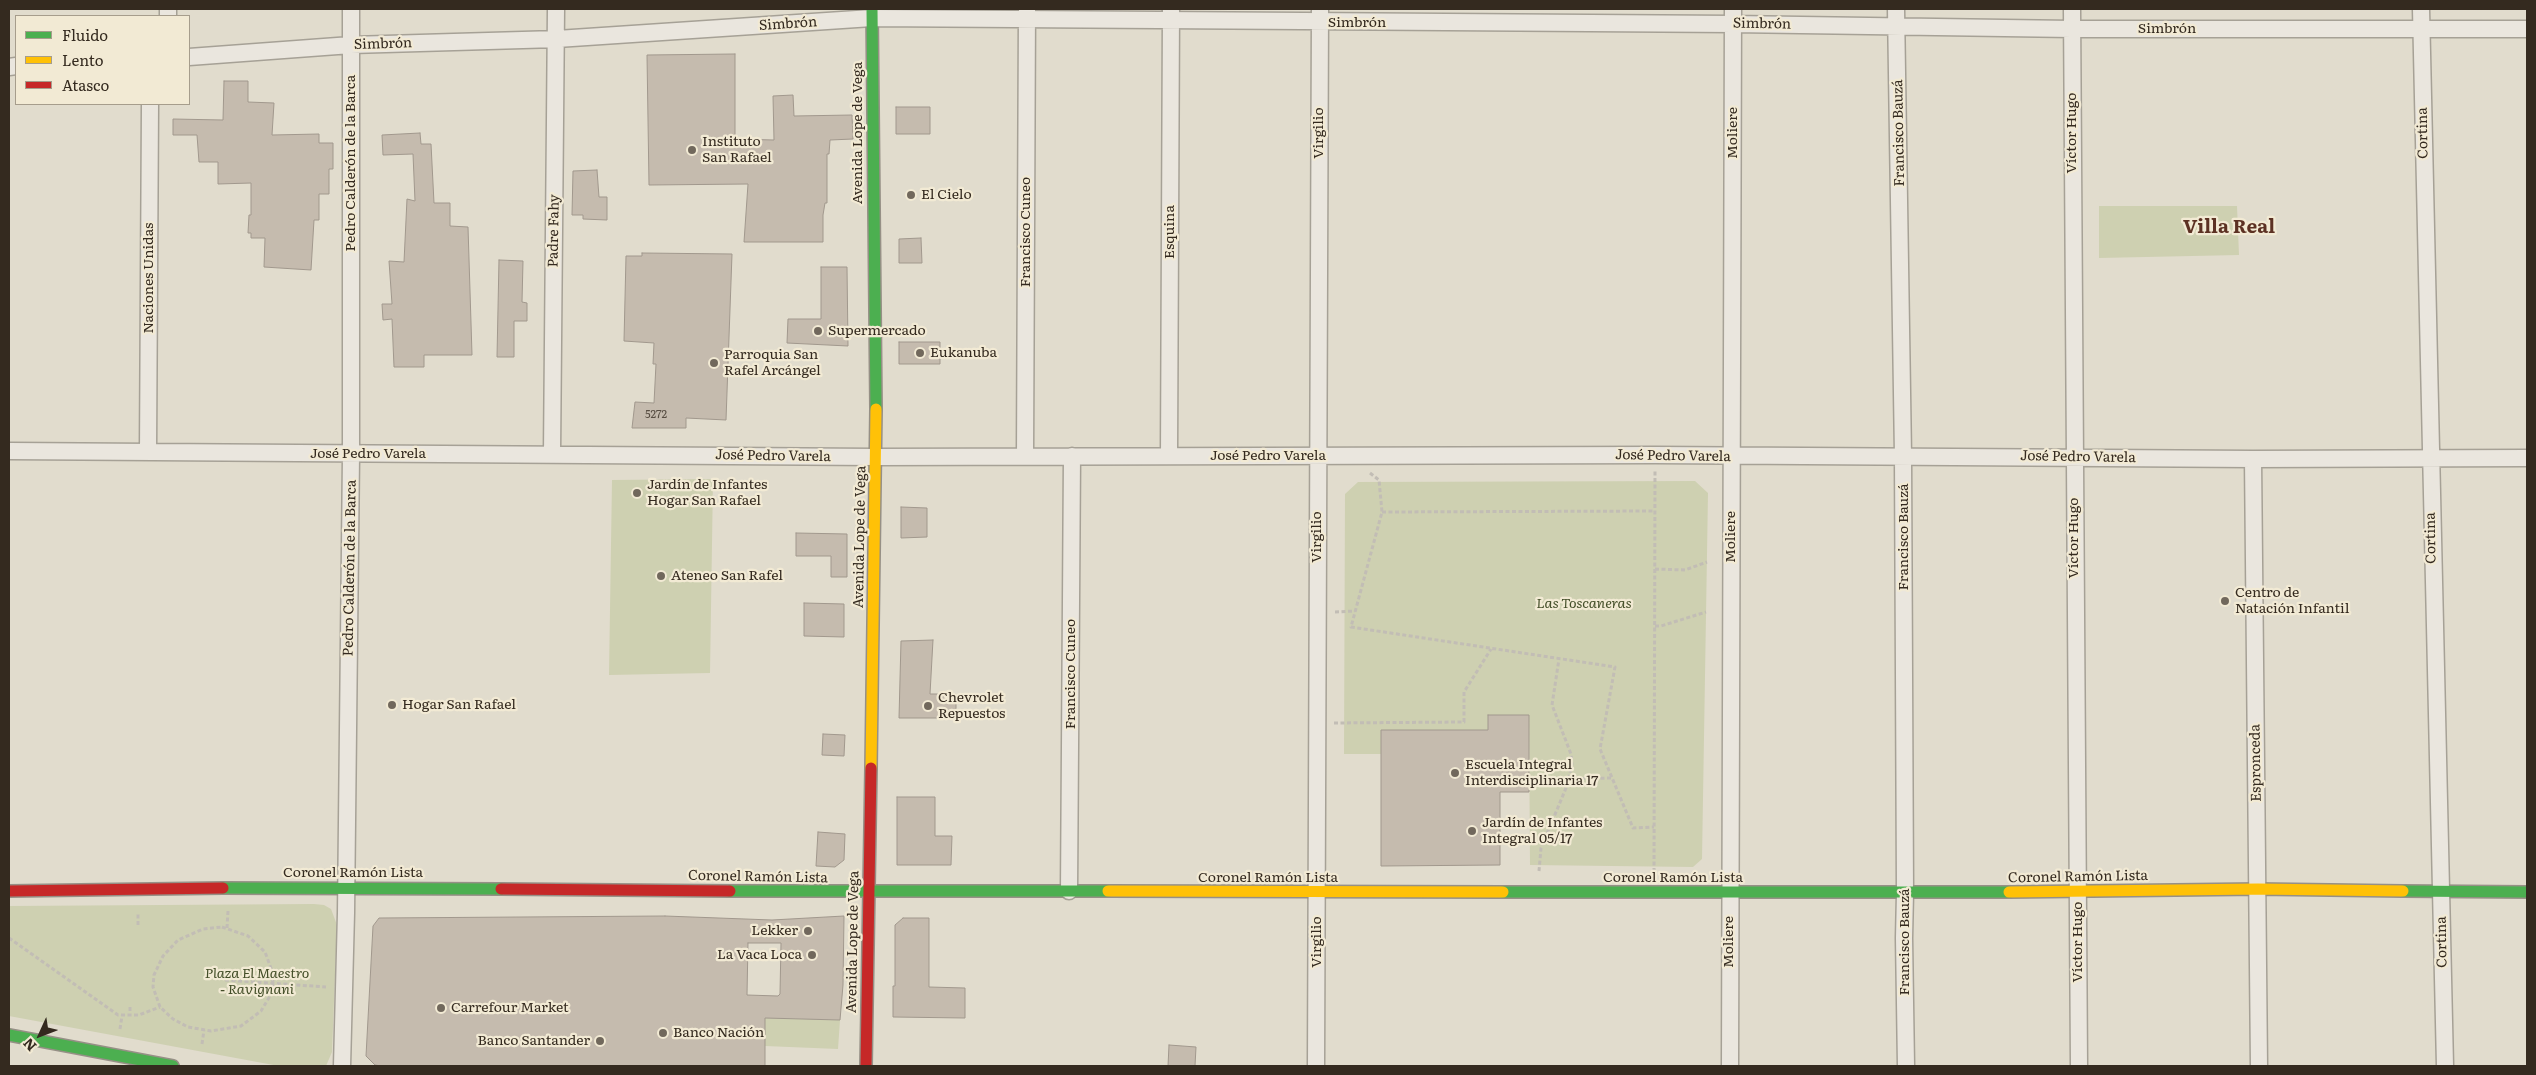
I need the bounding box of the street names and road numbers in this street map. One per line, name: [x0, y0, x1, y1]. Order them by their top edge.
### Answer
street label: Simbrón: [758, 14, 818, 34]
street label: Simbrón: [1328, 15, 1386, 31]
street label: Simbrón: [1733, 15, 1791, 33]
street label: Simbrón: [2138, 21, 2196, 37]
street label: Simbrón: [354, 35, 412, 53]
street label: Avenida Lope de Vega: [850, 62, 866, 204]
street label: Pedro Calderón de la Barca: [343, 75, 359, 251]
street label: Francisco Bauzá: [1890, 79, 1908, 187]
street label: Víctor Hugo: [2064, 93, 2080, 173]
street label: Virgilio: [1311, 107, 1327, 159]
street label: Moliere: [1725, 107, 1741, 159]
street label: Cortina: [2414, 107, 2432, 159]
street label: Francisco Cuneo: [1018, 177, 1034, 287]
street label: Padre Fahy: [545, 194, 563, 268]
street label: Esquina: [1162, 205, 1178, 259]
street label: Naciones Unidas: [141, 223, 157, 333]
street label: José Pedro Varela: [310, 446, 426, 462]
street label: José Pedro Varela: [715, 447, 831, 465]
street label: José Pedro Varela: [1615, 447, 1731, 465]
street label: José Pedro Varela: [1210, 448, 1326, 464]
street label: José Pedro Varela: [2020, 448, 2136, 466]
street label: Avenida Lope de Vega: [850, 466, 870, 608]
street label: Pedro Calderón de la Barca: [340, 479, 360, 657]
street label: Francisco Bauzá: [1896, 483, 1912, 591]
street label: Víctor Hugo: [2066, 498, 2082, 578]
street label: Virgilio: [1309, 511, 1325, 563]
street label: Moliere: [1723, 511, 1739, 563]
street label: Cortina: [2422, 512, 2440, 564]
street label: Francisco Cuneo: [1063, 619, 1079, 729]
street label: Espronceda: [2247, 724, 2265, 802]
street label: Coronel Ramón Lista: [283, 865, 423, 881]
street label: Coronel Ramón Lista: [688, 867, 828, 887]
street label: Coronel Ramón Lista: [2008, 867, 2148, 887]
street label: Coronel Ramón Lista: [1198, 870, 1338, 886]
street label: Coronel Ramón Lista: [1603, 870, 1743, 886]
street label: Avenida Lope de Vega: [843, 871, 863, 1013]
street label: Francisco Bauzá: [1897, 888, 1913, 996]
street label: Víctor Hugo: [2070, 902, 2086, 982]
street label: Virgilio: [1309, 916, 1325, 968]
street label: Moliere: [1721, 916, 1737, 968]
street label: Cortina: [2433, 916, 2451, 968]

